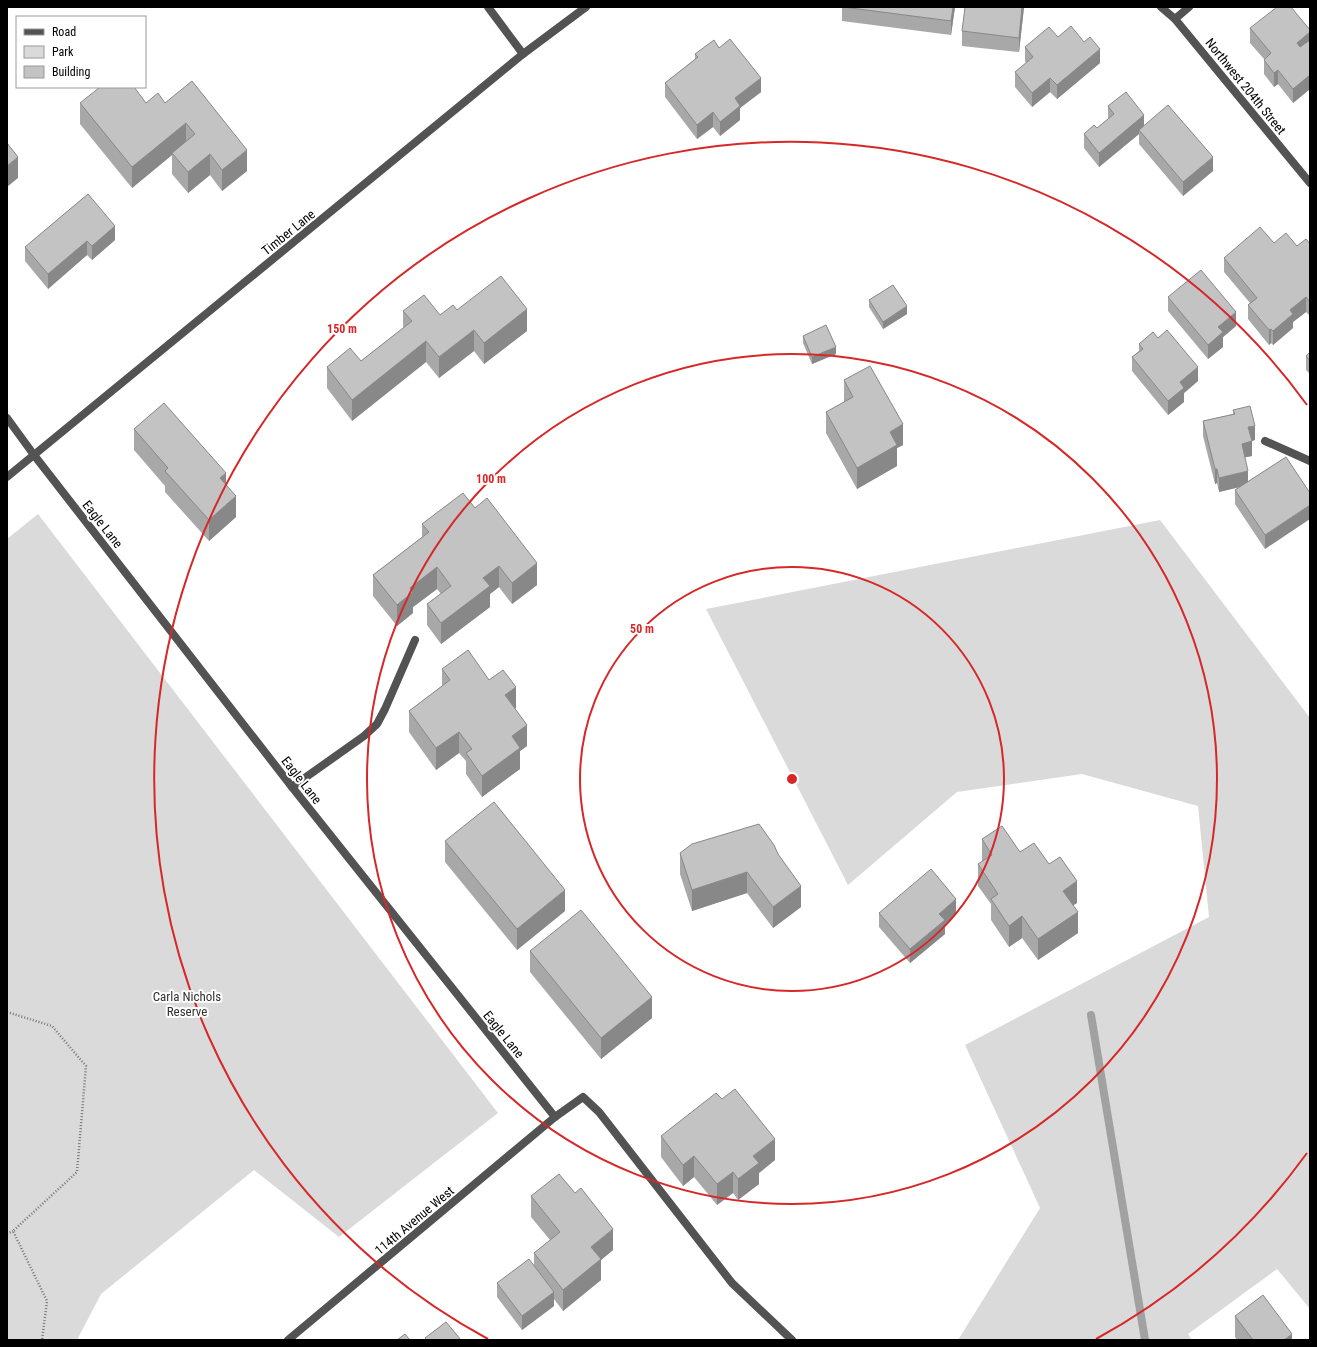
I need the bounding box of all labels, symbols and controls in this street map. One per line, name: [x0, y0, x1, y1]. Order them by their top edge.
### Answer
legend: [16, 16, 146, 88]
text: Road: [52, 25, 76, 39]
street label: Northwest 204th Street: [1202, 35, 1289, 137]
text: Park: [52, 45, 74, 59]
text: Building: [52, 65, 90, 79]
street label: Timber Lane: [259, 206, 318, 258]
text: 150 m: [327, 322, 357, 336]
text: 100 m: [476, 472, 506, 486]
street label: Eagle Lane: [79, 498, 126, 551]
text: 50 m: [630, 622, 654, 636]
street label: Eagle Lane: [278, 754, 325, 807]
centre of rings: [785, 772, 799, 786]
park label: Carla Nichols Reserve: [153, 989, 221, 1019]
street label: Eagle Lane: [480, 1008, 527, 1061]
street label: 114th Avenue West: [372, 1183, 457, 1258]

